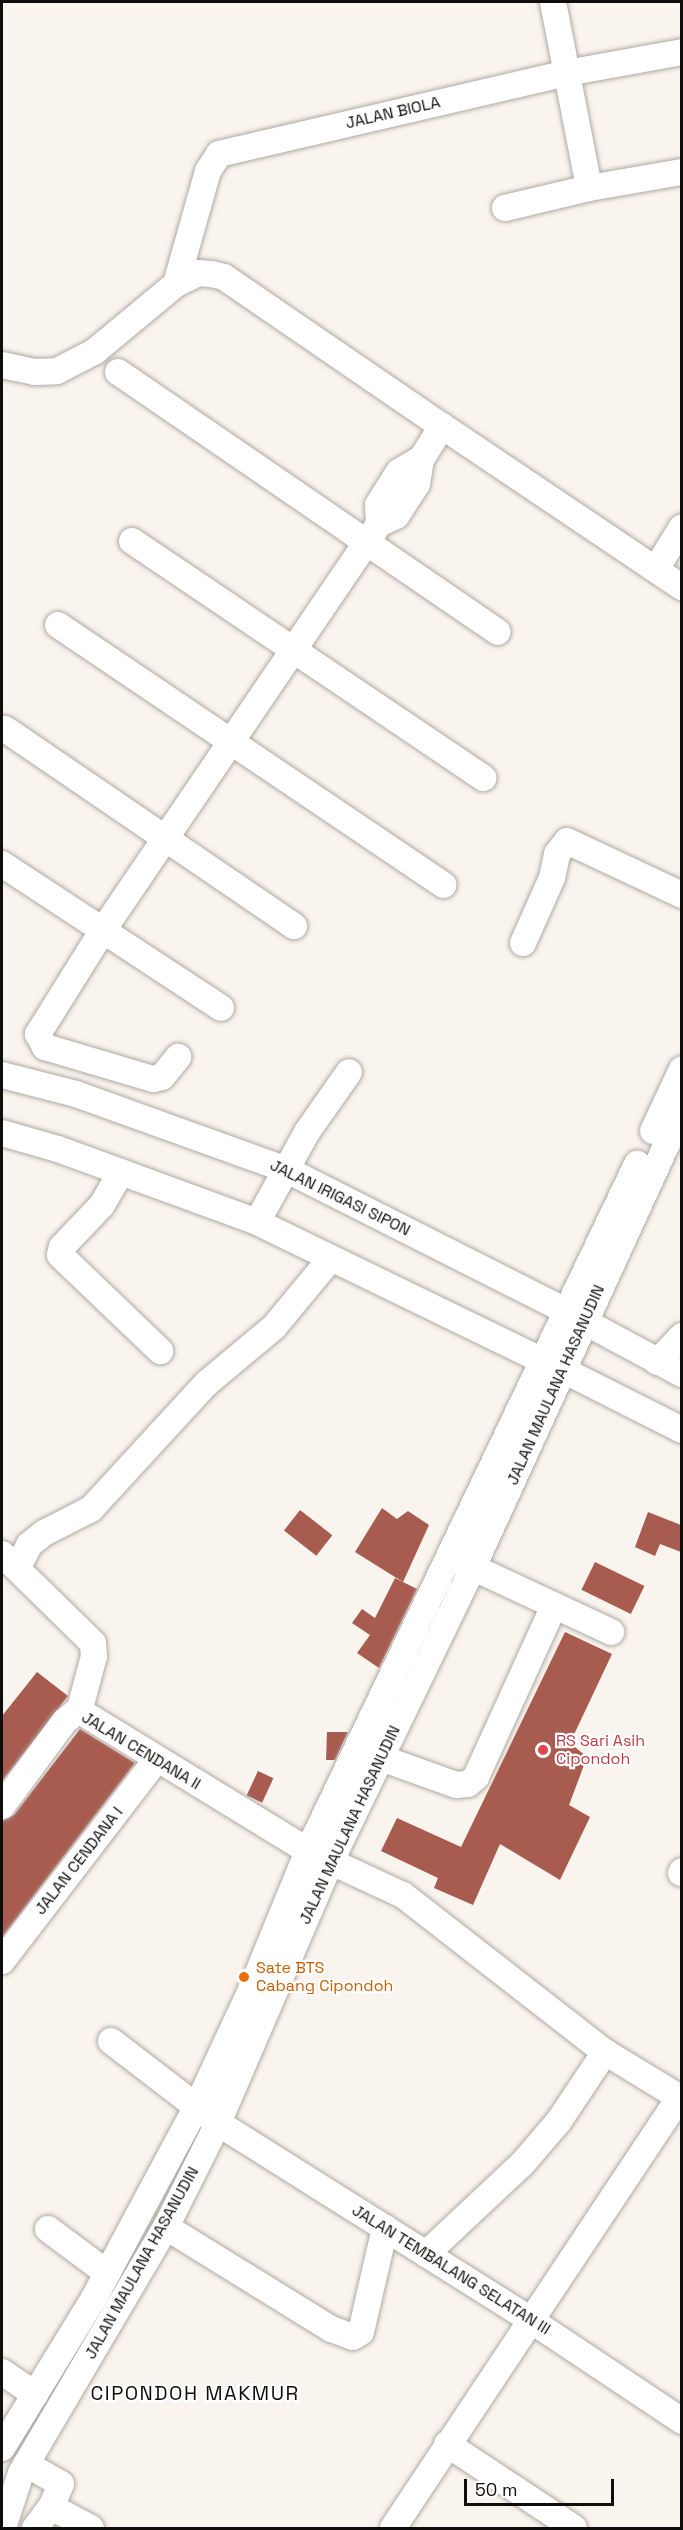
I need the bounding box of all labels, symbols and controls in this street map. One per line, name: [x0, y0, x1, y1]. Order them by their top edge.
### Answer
street label: JALAN BIOLA: [344, 93, 442, 133]
street label: JALAN IRIGASI SIPON: [267, 1156, 413, 1240]
street label: JALAN MAULANA HASANUDIN: [503, 1282, 609, 1488]
street label: JALAN CENDANA II: [78, 1708, 204, 1794]
street label: JALAN MAULANA HASANUDIN: [295, 1722, 405, 1928]
place label: RS Sari Asih Cipondoh: [556, 1731, 645, 1769]
marker: RS Sari Asih Cipondoh: [534, 1741, 552, 1759]
street label: JALAN CENDANA I: [31, 1803, 127, 1919]
place label: Sate BTS Cabang Cipondoh: [256, 1958, 393, 1996]
marker: Sate BTS Cabang Cipondoh: [237, 1970, 251, 1984]
street label: JALAN MAULANA HASANUDIN: [81, 2163, 203, 2363]
street label: JALAN TEMBALANG SELATAN III: [348, 2201, 554, 2339]
district label: CIPONDOH MAKMUR: [90, 2381, 300, 2405]
scale bar: [467, 2467, 617, 2505]
text: 50 m: [475, 2478, 517, 2501]

